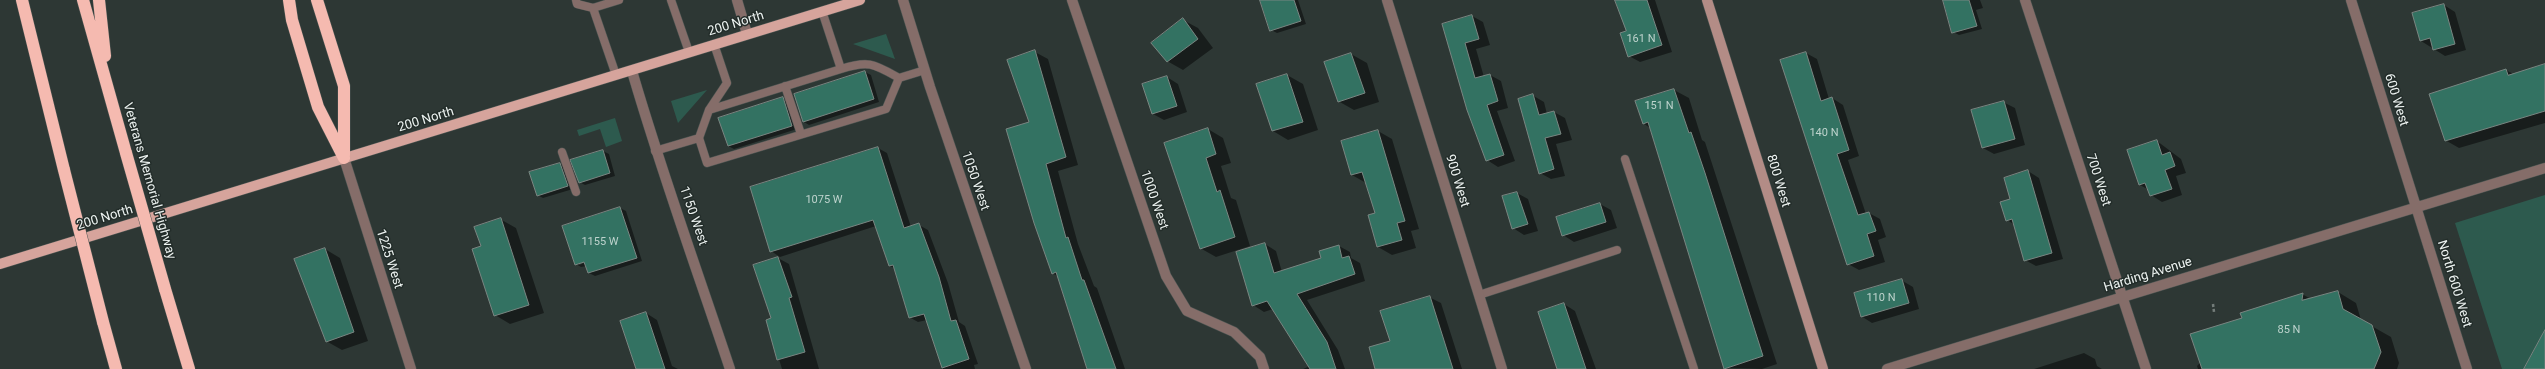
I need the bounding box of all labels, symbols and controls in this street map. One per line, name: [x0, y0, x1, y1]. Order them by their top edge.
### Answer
street label: 200 North: [706, 8, 766, 40]
house number: 161 N: [1626, 32, 1656, 46]
street label: 600 West: [2381, 72, 2411, 128]
house number: 151 N: [1644, 99, 1674, 113]
street label: Veterans Memorial Highway: [119, 101, 179, 261]
street label: 200 North: [396, 104, 456, 136]
house number: 140 N: [1809, 126, 1839, 140]
street label: 1050 West: [958, 149, 992, 213]
street label: 700 West: [2082, 152, 2114, 208]
street label: 900 West: [1442, 153, 1472, 209]
street label: 800 West: [1763, 153, 1793, 209]
street label: 1000 West: [1137, 168, 1171, 232]
street label: 1150 West: [676, 184, 710, 248]
house number: 1075 W: [805, 193, 843, 207]
street label: 200 North: [75, 202, 135, 234]
street label: 1225 West: [372, 227, 406, 291]
house number: 1155 W: [581, 235, 619, 249]
street label: North 600 West: [2433, 239, 2475, 329]
street label: Harding Avenue: [2102, 254, 2194, 296]
house number: 110 N: [1866, 291, 1896, 305]
house number: 85 N: [2278, 323, 2300, 337]

